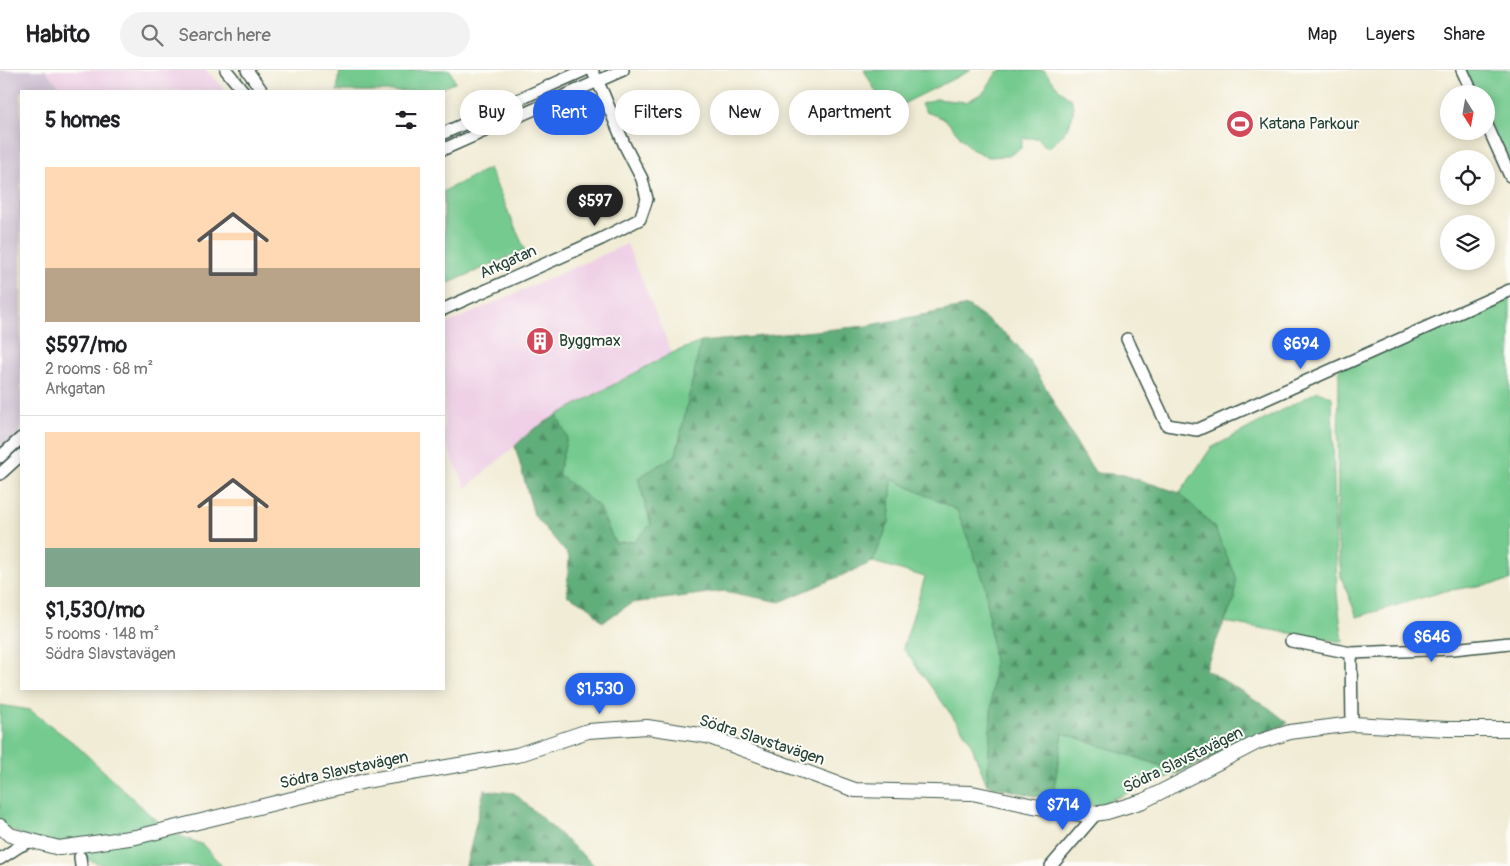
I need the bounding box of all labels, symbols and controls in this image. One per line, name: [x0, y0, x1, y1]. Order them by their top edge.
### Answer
search box: [120, 12, 470, 57]
text: Habito: [25, 20, 90, 49]
icon: search: [138, 21, 166, 49]
text: Search here: [178, 23, 271, 47]
text: Map: [1308, 23, 1337, 46]
text: Layers: [1365, 23, 1415, 46]
text: Share: [1443, 23, 1485, 46]
north arrow: [1440, 85, 1495, 140]
map controls: [1440, 85, 1495, 270]
chip: Buy: [460, 90, 523, 135]
chip: Rent: [533, 90, 605, 135]
chip: Filters: [615, 90, 700, 135]
chip: New: [710, 90, 779, 135]
chip: Apartment: [789, 90, 909, 135]
icon: filters: [392, 106, 420, 134]
text: 5 homes: [45, 107, 120, 134]
sports icon: Katana Parkour: [1225, 109, 1255, 139]
place label: Katana Parkour: [1259, 114, 1360, 134]
button: locate: [1440, 150, 1495, 205]
pin: $597: [565, 184, 625, 227]
text: $597: [578, 191, 612, 211]
icon: home: [188, 199, 278, 289]
button: layers: [1440, 215, 1495, 270]
street label: Arkgatan: [476, 241, 540, 283]
building icon: Byggmax: [525, 326, 555, 356]
pin: $694: [1271, 328, 1331, 370]
place label: Byggmax: [559, 331, 621, 351]
text: $597/mo: [45, 332, 127, 359]
text: $694: [1283, 334, 1319, 354]
text: 2 rooms · 68 m²: [45, 359, 153, 379]
text: Arkgatan: [45, 379, 105, 399]
icon: home: [188, 465, 278, 555]
text: $1,530/mo: [45, 597, 145, 624]
pin: $646: [1402, 620, 1462, 663]
text: 5 rooms · 148 m²: [45, 624, 159, 644]
text: $646: [1414, 627, 1450, 647]
text: Södra Slavstavägen: [45, 644, 176, 664]
pin: $1,530: [559, 672, 641, 715]
text: $1,530: [576, 679, 624, 699]
street label: Södra Slavstavägen: [697, 710, 827, 770]
street label: Södra Slavstavägen: [1120, 722, 1246, 798]
street label: Södra Slavstavägen: [278, 747, 410, 793]
pin: $714: [1033, 788, 1093, 831]
text: $714: [1047, 795, 1079, 815]

